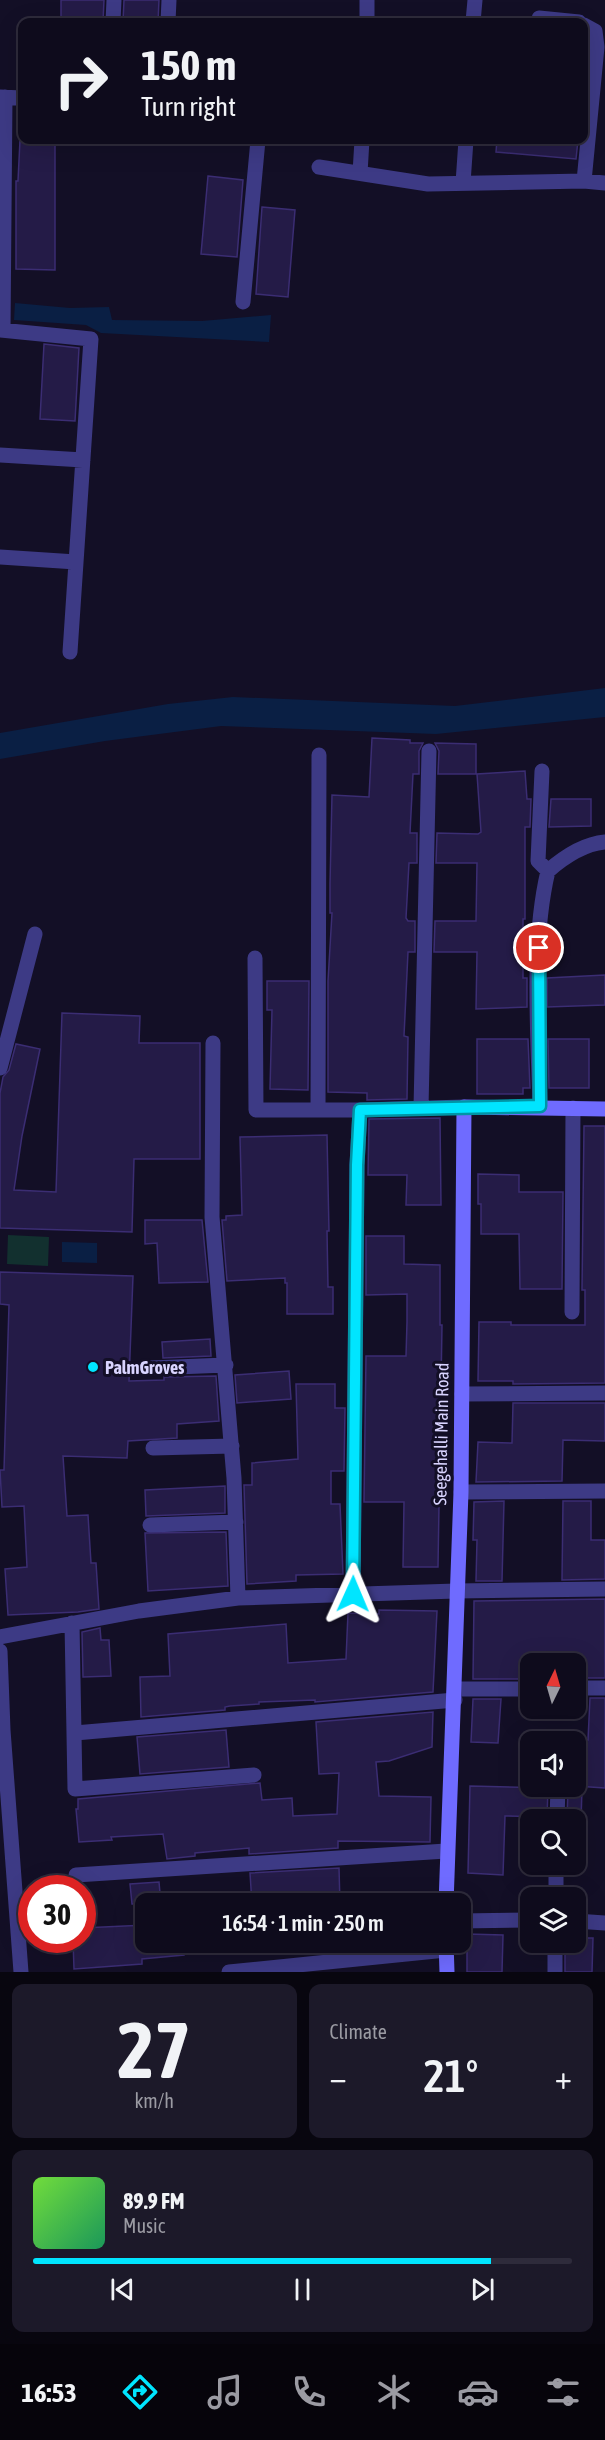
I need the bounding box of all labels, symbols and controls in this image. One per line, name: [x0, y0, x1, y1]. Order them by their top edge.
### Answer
text: 150 m: [141, 41, 236, 89]
icon: right: [42, 42, 120, 120]
text: Turn right: [141, 91, 236, 122]
pin: [513, 922, 564, 973]
icon: arrive: [522, 931, 555, 964]
place label: PalmGroves: [105, 1357, 185, 1378]
marker: PalmGroves: [86, 1360, 100, 1374]
street label: Seegehalli Main Road: [429, 1362, 453, 1506]
position arrow: [321, 1562, 385, 1626]
north arrow: [520, 1653, 586, 1719]
map controls: [520, 1653, 586, 1953]
button: sound: [520, 1731, 586, 1797]
button: search: [520, 1809, 586, 1875]
speed limit sign: 30: [18, 1875, 96, 1953]
button: layers: [520, 1887, 586, 1953]
text: 16:54 · 1 min · 250 m: [222, 1910, 384, 1936]
text: 27: [118, 2005, 191, 2095]
text: Climate: [330, 2020, 387, 2043]
text: 21°: [423, 2050, 478, 2102]
text: −: [330, 2058, 347, 2096]
text: +: [555, 2058, 572, 2096]
text: km/h: [134, 2089, 174, 2112]
text: 89.9 FM: [123, 2188, 185, 2214]
text: Music: [123, 2214, 165, 2237]
icon: previous: [106, 2273, 139, 2306]
icon: pause: [286, 2273, 319, 2306]
icon: next: [466, 2273, 499, 2306]
icon: directions: [119, 2371, 161, 2413]
icon: music: [204, 2371, 246, 2413]
icon: phone: [288, 2371, 330, 2413]
icon: climate: [373, 2371, 415, 2413]
icon: car: [457, 2371, 499, 2413]
icon: filters: [542, 2371, 584, 2413]
text: 16:53: [21, 2377, 77, 2408]

